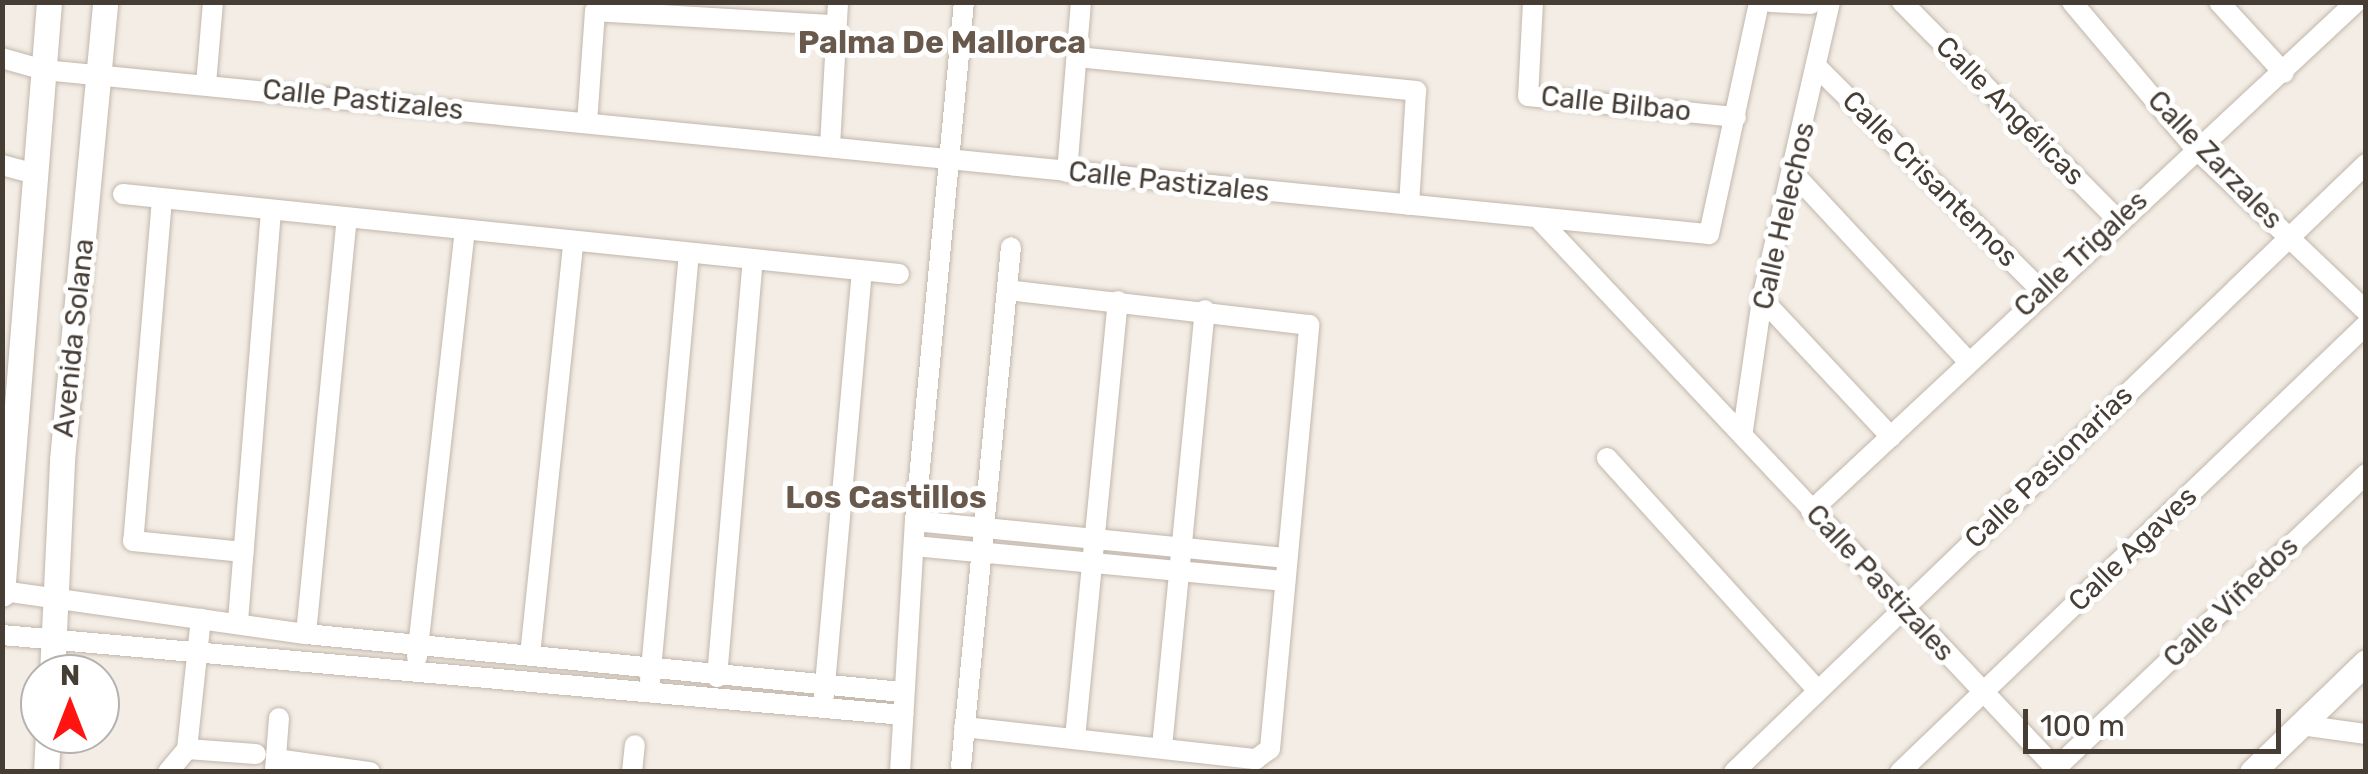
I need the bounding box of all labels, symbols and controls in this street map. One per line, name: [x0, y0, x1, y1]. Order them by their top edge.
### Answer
district label: Palma De Mallorca: [798, 23, 1086, 61]
street label: Calle Angélicas: [1928, 29, 2092, 193]
street label: Calle Pastizales: [261, 73, 465, 127]
street label: Calle Bilbao: [1539, 79, 1693, 129]
street label: Calle Crisantemos: [1835, 84, 2025, 274]
street label: Calle Zarzales: [2141, 84, 2289, 236]
street label: Calle Helechos: [1746, 119, 1822, 313]
street label: Calle Pastizales: [1067, 155, 1271, 209]
street label: Calle Trigales: [2007, 184, 2155, 324]
street label: Avenida Solana: [47, 237, 101, 439]
street label: Calle Pasionarias: [1958, 378, 2140, 556]
district label: Los Castillos: [785, 478, 987, 516]
street label: Calle Agaves: [2062, 479, 2204, 619]
street label: Calle Pastizales: [1799, 498, 1961, 668]
street label: Calle Viñedos: [2156, 529, 2306, 675]
north arrow: [20, 654, 120, 754]
text: N: [60, 659, 80, 692]
scale bar: [2028, 689, 2286, 751]
text: 100 m: [2040, 708, 2125, 744]

